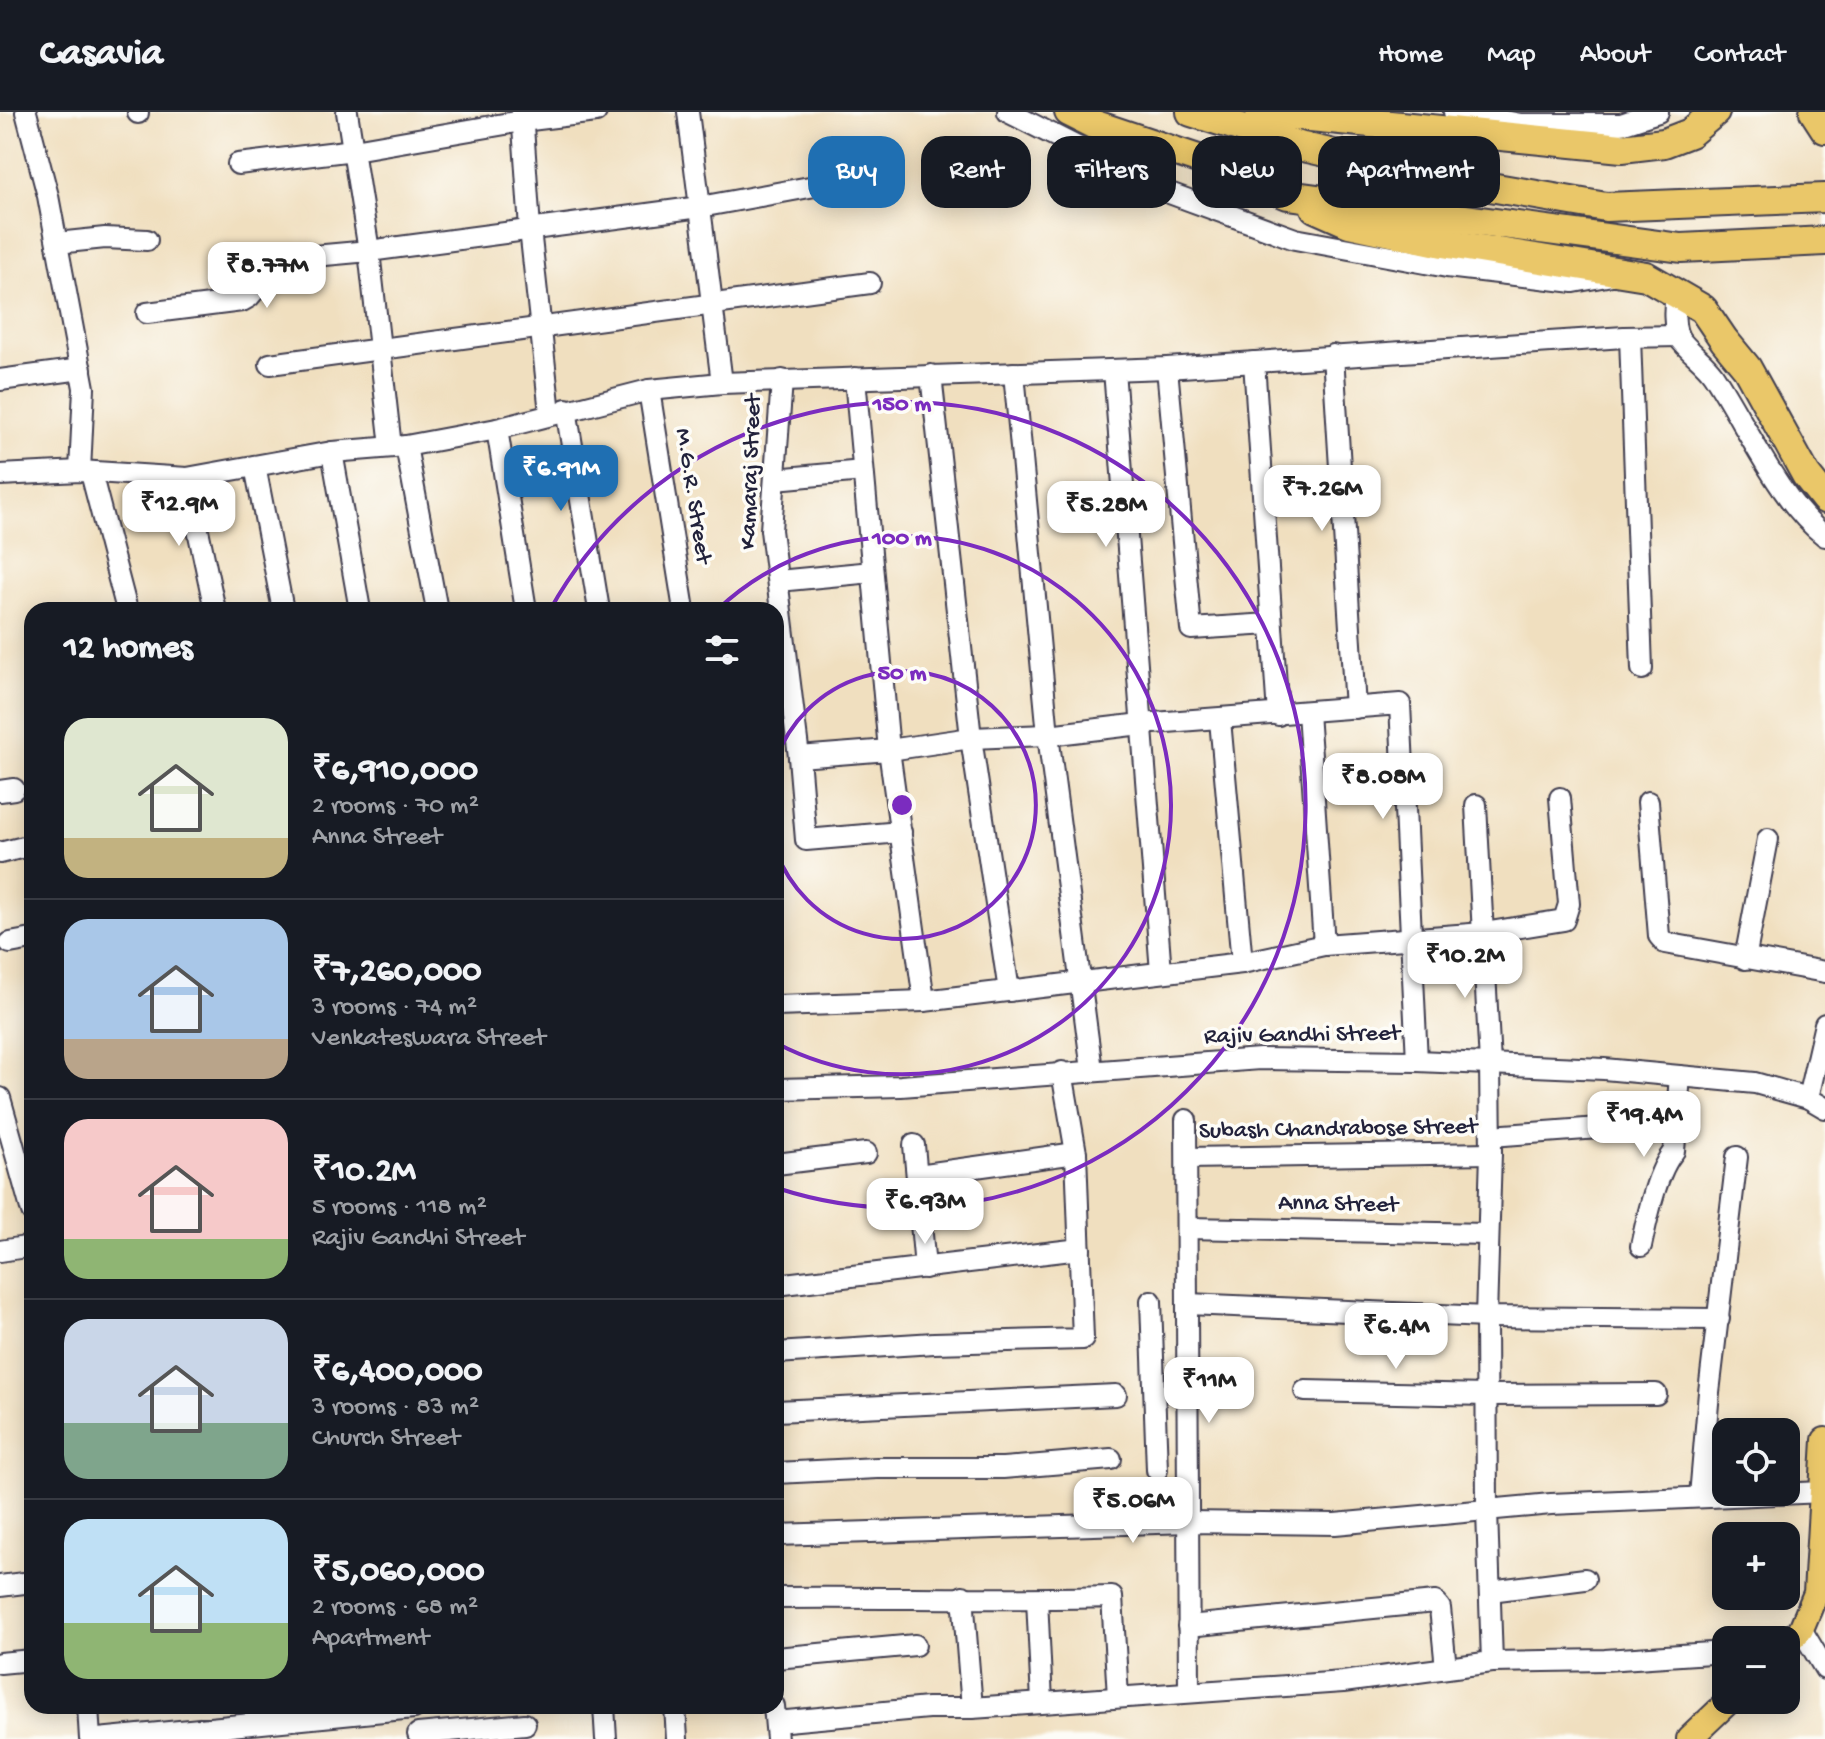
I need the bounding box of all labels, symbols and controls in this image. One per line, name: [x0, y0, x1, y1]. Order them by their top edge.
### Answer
text: Casavia: [40, 33, 163, 77]
text: Home: [1378, 39, 1443, 72]
text: Map: [1487, 39, 1536, 72]
text: About: [1580, 39, 1650, 72]
text: Contact: [1694, 39, 1785, 72]
chip: Buy: [808, 136, 905, 208]
chip: Rent: [921, 136, 1031, 208]
chip: Filters: [1047, 136, 1176, 208]
chip: New: [1192, 136, 1302, 208]
chip: Apartment: [1318, 136, 1500, 208]
pin: ₹8.77M: [202, 242, 332, 310]
text: ₹8.77M: [226, 252, 308, 283]
text: 150 m: [872, 391, 931, 420]
street label: Kamaraj Street: [735, 392, 769, 550]
street label: M.G.R. Street: [667, 426, 717, 568]
pin: ₹6.91M: [496, 445, 626, 513]
text: ₹6.91M: [522, 455, 600, 486]
pin: ₹7.26M: [1257, 465, 1387, 533]
text: ₹7.26M: [1282, 475, 1362, 506]
pin: ₹12.9M: [114, 480, 244, 548]
pin: ₹5.28M: [1041, 481, 1171, 549]
text: ₹12.9M: [140, 490, 218, 521]
text: ₹5.28M: [1065, 491, 1147, 522]
text: 100 m: [871, 525, 932, 554]
icon: filters: [700, 628, 744, 672]
text: 12 homes: [64, 630, 193, 670]
text: 50 m: [878, 660, 926, 689]
icon: home: [128, 750, 224, 846]
text: ₹6,910,000: [312, 752, 478, 792]
pin: ₹8.08M: [1318, 753, 1448, 821]
text: ₹8.08M: [1341, 763, 1425, 794]
centre of rings: [888, 791, 916, 819]
text: 2 rooms · 70 m²: [312, 792, 479, 823]
text: Anna Street: [312, 823, 442, 854]
pin: ₹10.2M: [1400, 932, 1530, 1000]
text: ₹10.2M: [1425, 942, 1505, 973]
icon: home: [128, 951, 224, 1047]
text: ₹7,260,000: [312, 953, 482, 993]
text: 3 rooms · 74 m²: [312, 993, 477, 1024]
street label: Rajiv Gandhi Street: [1204, 1020, 1402, 1052]
text: Venkateswara Street: [312, 1024, 546, 1055]
pin: ₹19.4M: [1579, 1091, 1709, 1159]
text: ₹19.4M: [1606, 1101, 1682, 1132]
street label: Subash Chandrabose Street: [1199, 1113, 1480, 1147]
icon: home: [128, 1151, 224, 1247]
text: ₹10.2M: [312, 1153, 415, 1193]
pin: ₹6.93M: [860, 1178, 990, 1246]
text: ₹6.93M: [885, 1188, 965, 1219]
street label: Anna Street: [1278, 1189, 1400, 1221]
text: 5 rooms · 118 m²: [312, 1193, 487, 1224]
text: Rajiv Gandhi Street: [312, 1224, 524, 1255]
pin: ₹6.4M: [1340, 1303, 1452, 1371]
text: ₹6.4M: [1363, 1313, 1429, 1344]
icon: home: [128, 1351, 224, 1447]
text: ₹6,400,000: [312, 1353, 483, 1393]
pin: ₹11M: [1162, 1357, 1256, 1425]
text: ₹11M: [1182, 1367, 1236, 1398]
text: 3 rooms · 83 m²: [312, 1393, 479, 1424]
map controls: [1712, 1418, 1800, 1714]
button: locate: [1712, 1418, 1800, 1506]
text: Church Street: [312, 1424, 460, 1455]
pin: ₹5.06M: [1068, 1477, 1198, 1545]
text: ₹5.06M: [1092, 1487, 1174, 1518]
button: +: [1712, 1522, 1800, 1610]
icon: home: [128, 1551, 224, 1647]
text: ₹5,060,000: [312, 1553, 484, 1593]
text: 2 rooms · 68 m²: [312, 1593, 478, 1624]
text: Apartment: [312, 1624, 429, 1655]
button: −: [1712, 1626, 1800, 1714]

